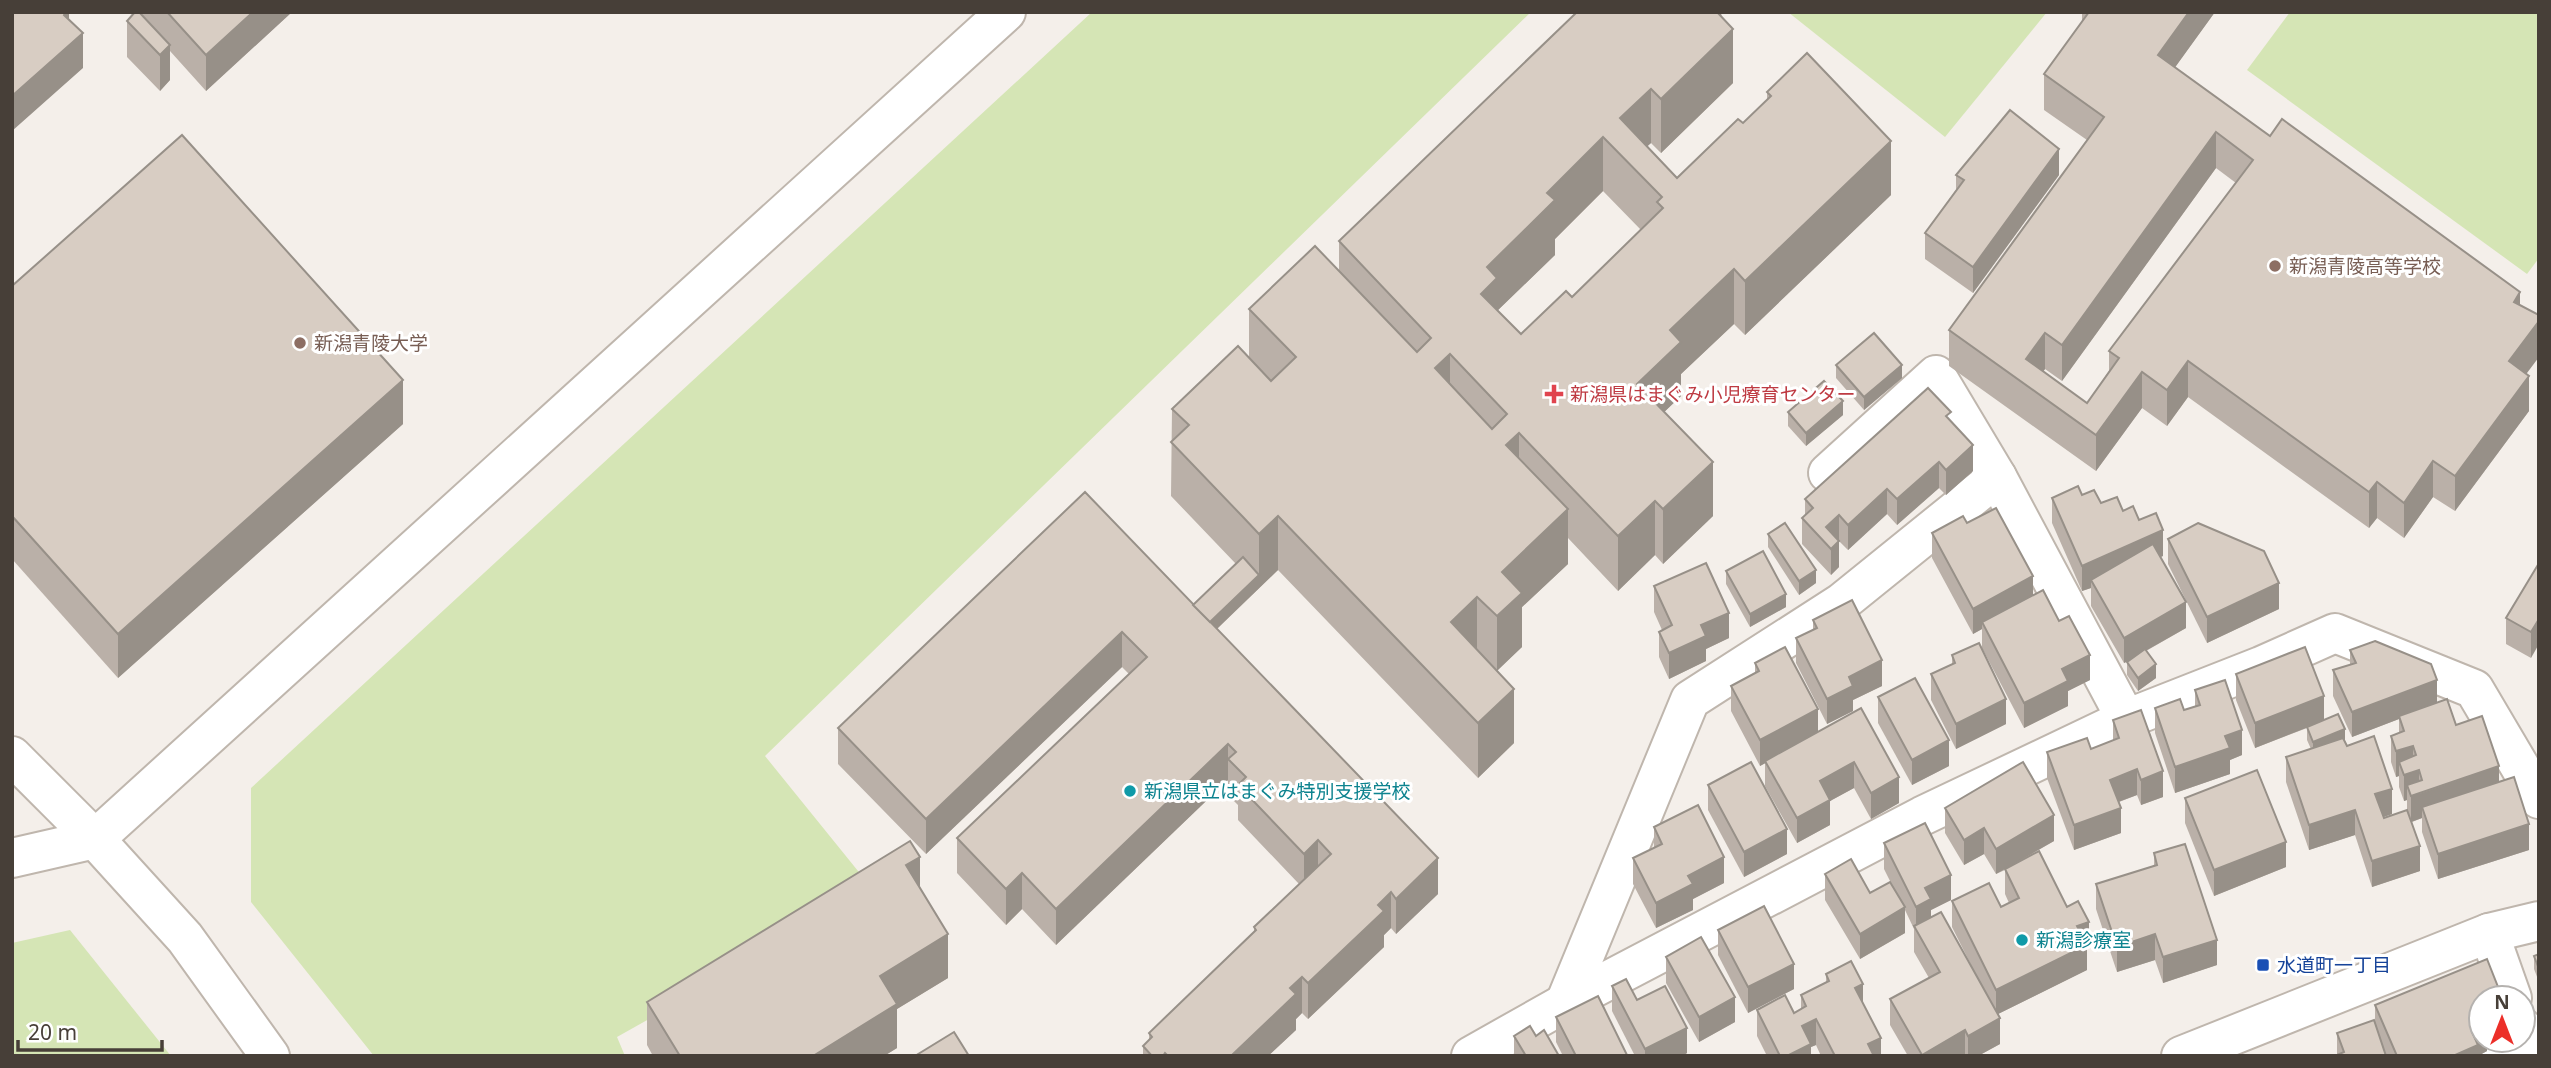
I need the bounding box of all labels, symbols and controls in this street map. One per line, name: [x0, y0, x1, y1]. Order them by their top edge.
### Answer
place label: 新潟青陵高等学校: [2289, 253, 2441, 279]
marker: 新潟青陵高等学校: [2267, 258, 2283, 274]
place label: 新潟青陵大学: [314, 330, 428, 356]
marker: 新潟青陵大学: [292, 335, 308, 351]
place label: 新潟県はまぐみ小児療育センター: [1570, 381, 1856, 407]
marker: 新潟県はまぐみ小児療育センター: [1544, 384, 1564, 404]
place label: 新潟県立はまぐみ特別支援学校: [1144, 778, 1411, 804]
marker: 新潟県立はまぐみ特別支援学校: [1122, 783, 1138, 799]
place label: 新潟診療室: [2036, 927, 2131, 953]
marker: 新潟診療室: [2014, 932, 2030, 948]
place label: 水道町一丁目: [2277, 952, 2391, 978]
marker: 水道町一丁目: [2255, 957, 2271, 973]
north arrow: [2467, 984, 2537, 1054]
text: N: [2494, 989, 2510, 1015]
scale bar: [18, 1009, 161, 1052]
text: 20 m: [28, 1018, 77, 1046]

